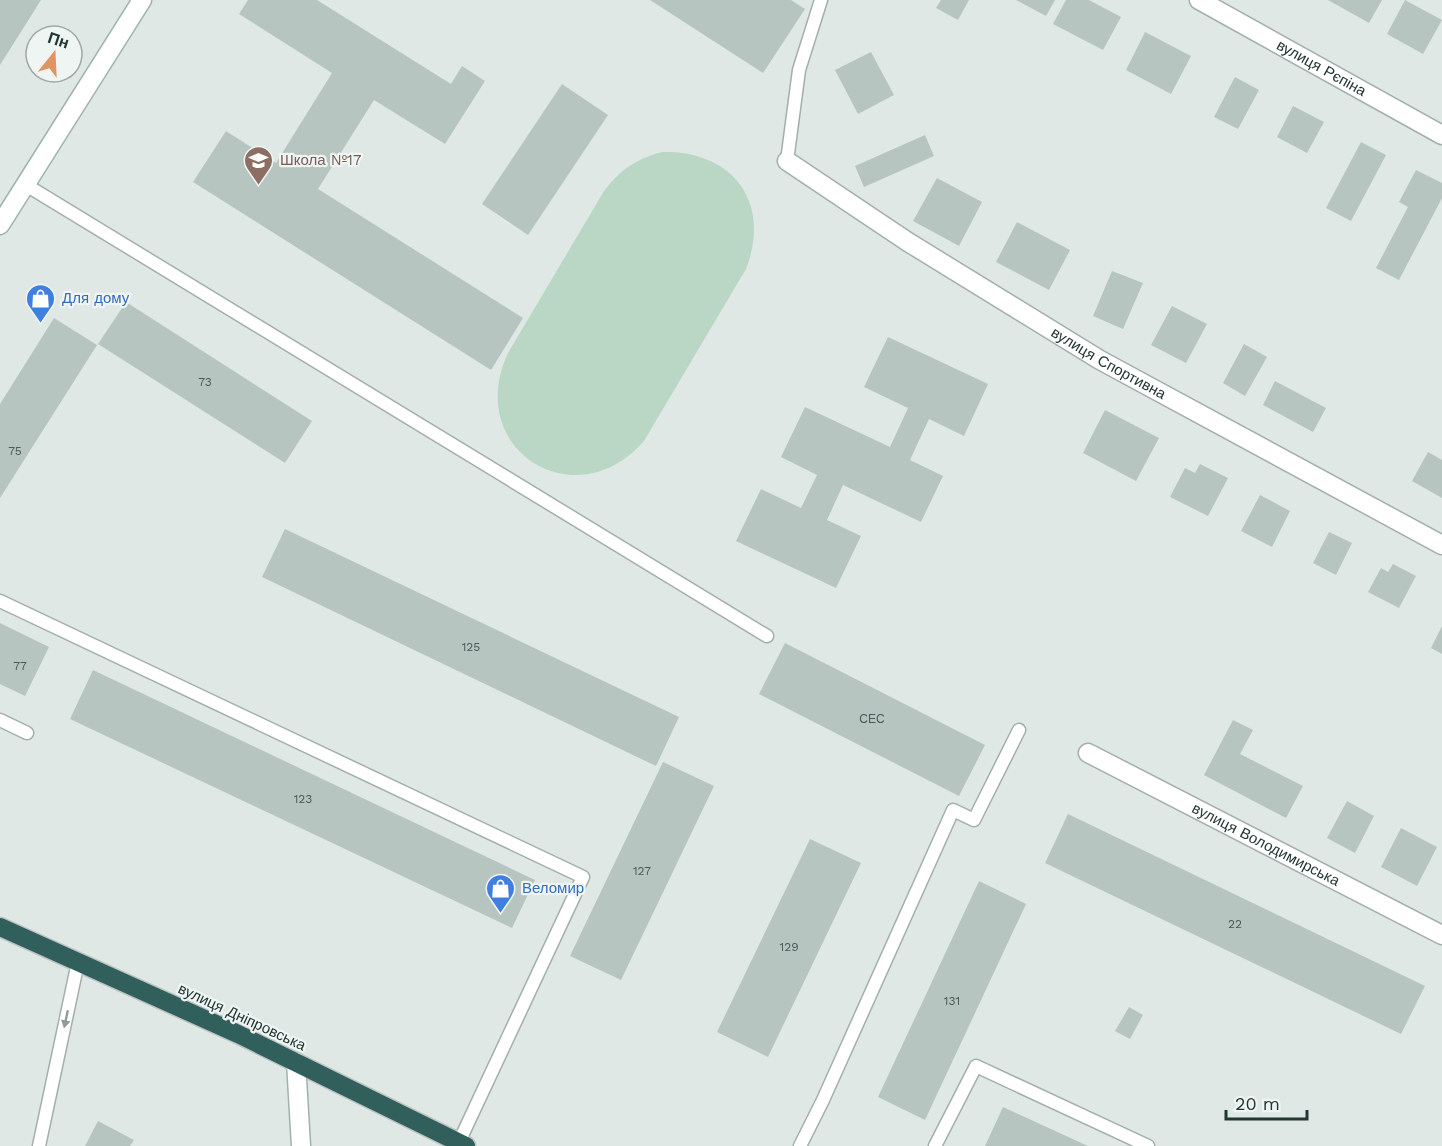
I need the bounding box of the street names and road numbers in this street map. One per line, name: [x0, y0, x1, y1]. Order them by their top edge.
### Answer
street label: вулиця Рєпіна: [1273, 36, 1370, 100]
street label: вулиця Спортивна: [1048, 323, 1170, 403]
street label: вулиця Володимирська: [1189, 799, 1343, 890]
street label: вулиця Дніпровська: [175, 980, 309, 1055]

